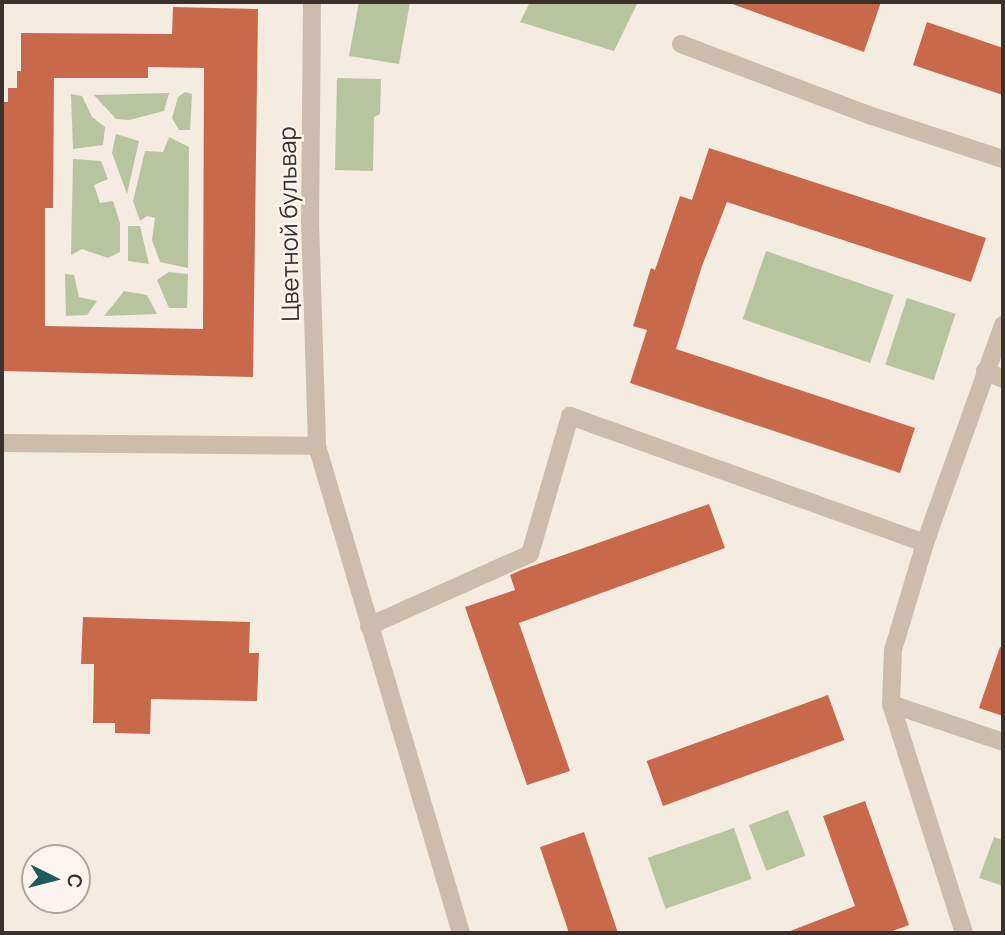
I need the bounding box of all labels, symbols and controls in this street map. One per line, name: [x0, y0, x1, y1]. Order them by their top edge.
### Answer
street label: Цветной бульвар: [272, 126, 304, 322]
north arrow: [21, 844, 91, 914]
text: С: [61, 873, 89, 889]

